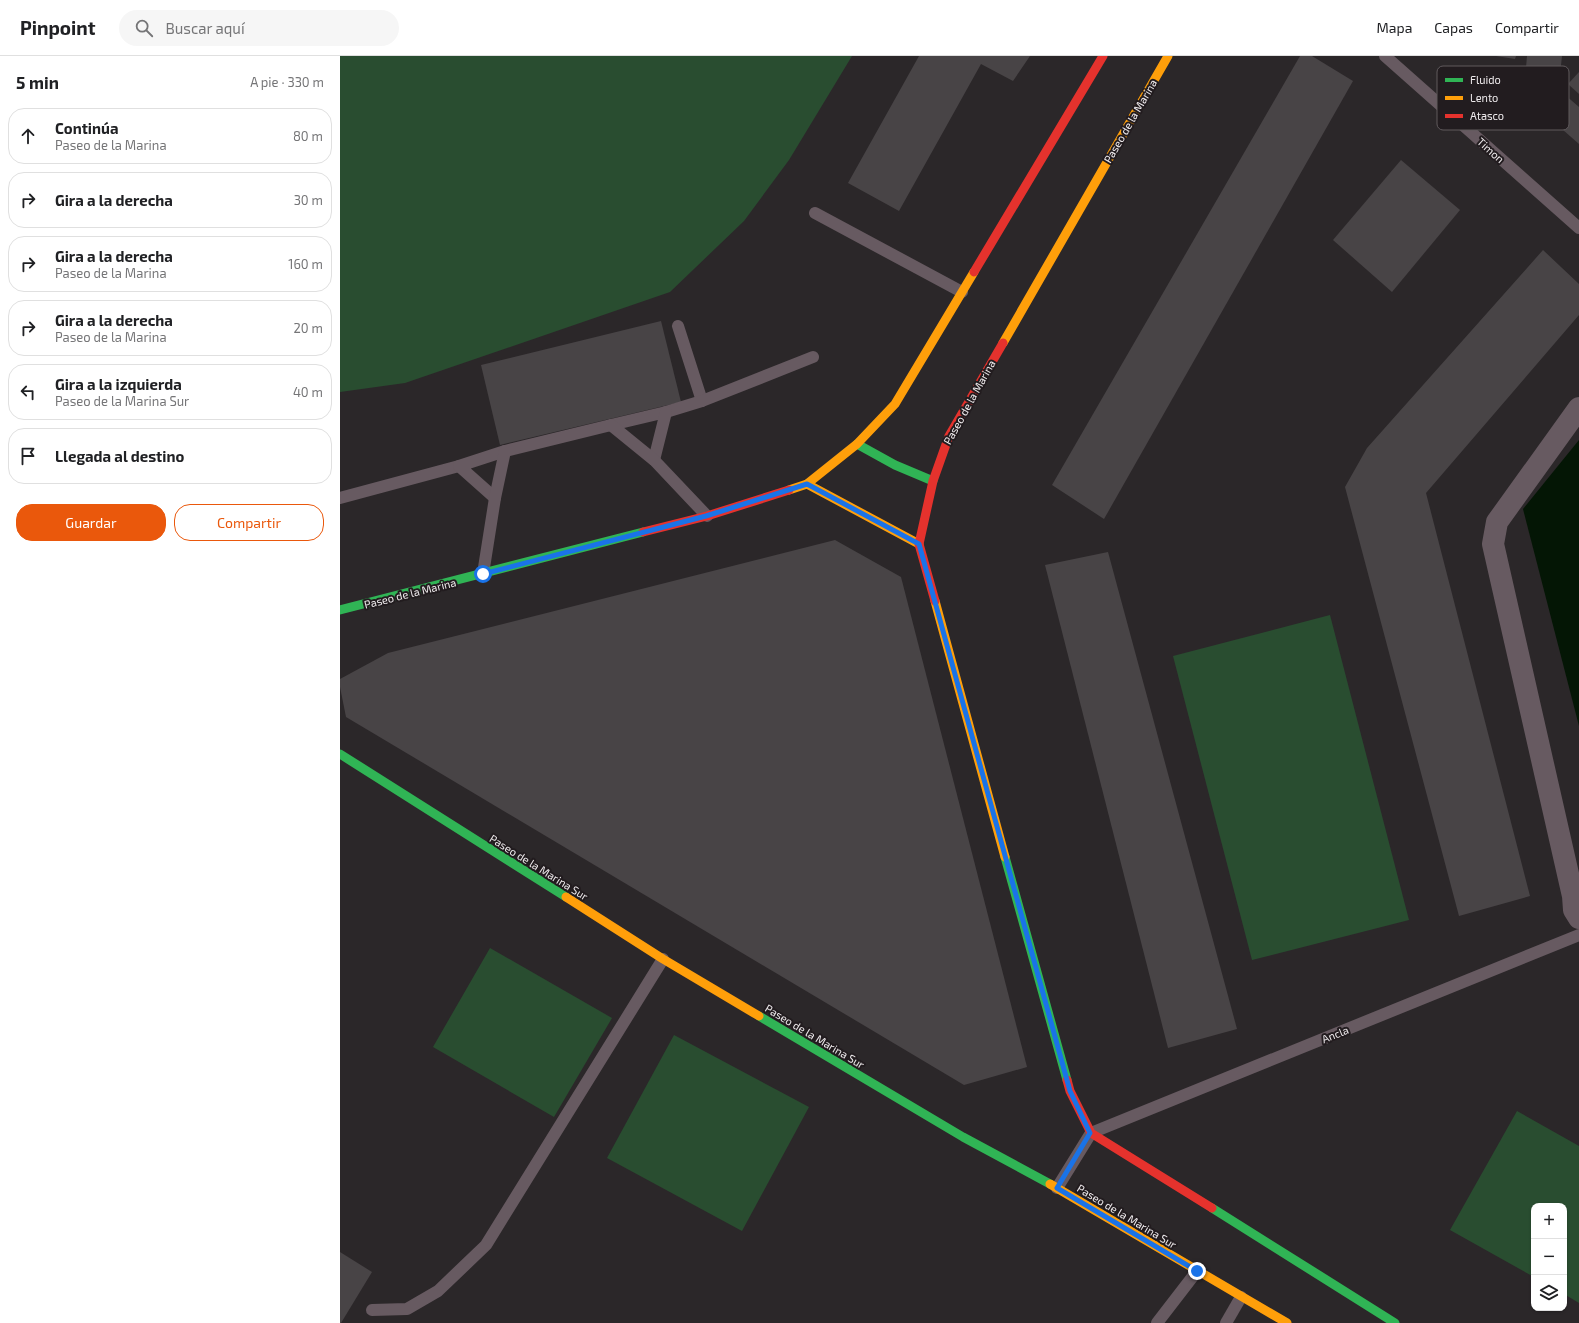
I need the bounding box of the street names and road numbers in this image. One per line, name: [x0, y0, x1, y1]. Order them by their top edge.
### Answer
street label: Paseo de la Marina: [1101, 77, 1159, 165]
street label: Timon: [1475, 135, 1507, 165]
street label: Paseo de la Marina: [940, 358, 998, 446]
street label: Paseo de la Marina: [363, 575, 457, 611]
street label: Paseo de la Marina Sur: [487, 831, 591, 903]
street label: Paseo de la Marina Sur: [763, 1001, 868, 1071]
street label: Ancla: [1320, 1023, 1350, 1045]
street label: Paseo de la Marina Sur: [1075, 1181, 1180, 1251]

